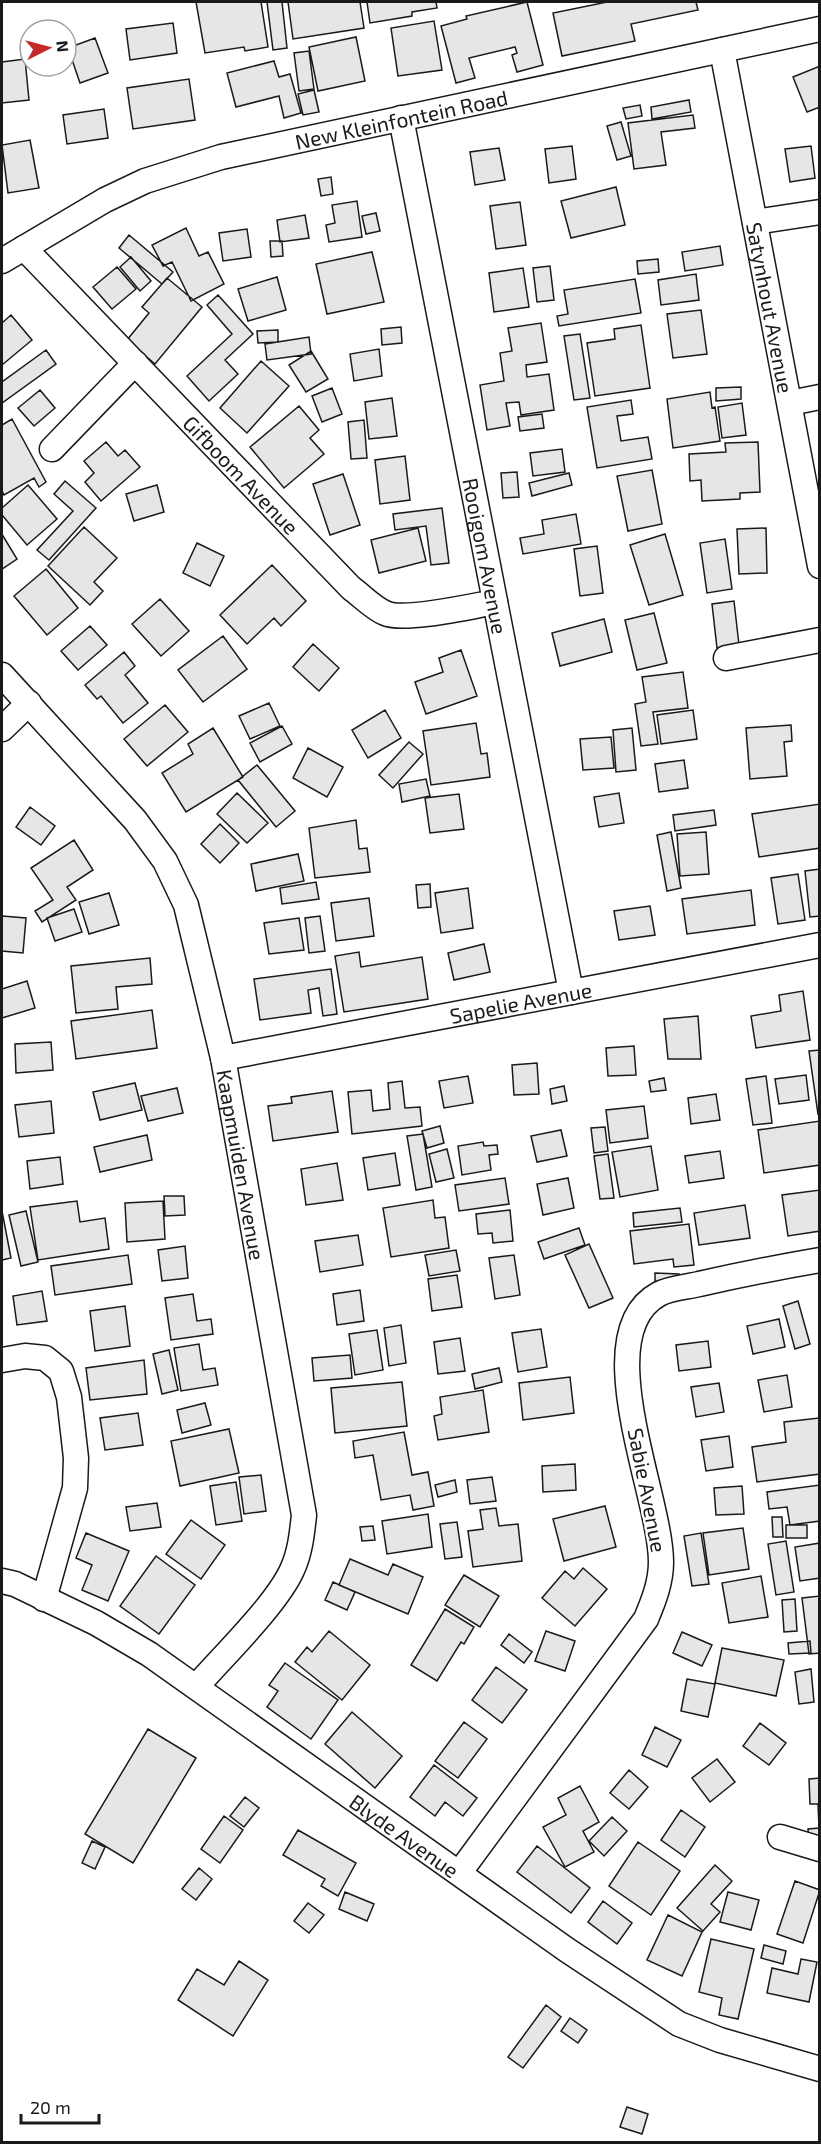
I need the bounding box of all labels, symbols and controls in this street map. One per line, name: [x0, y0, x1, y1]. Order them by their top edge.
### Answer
north arrow: [18, 18, 78, 78]
text: N: [53, 40, 73, 53]
street label: New Kleinfontein Road: [293, 84, 510, 153]
street label: Satynhout Avenue: [742, 220, 799, 395]
street label: Gifboom Avenue: [179, 410, 304, 539]
street label: Rooigom Avenue: [459, 476, 514, 636]
street label: Sapelie Avenue: [448, 976, 594, 1027]
street label: Kaapmuiden Avenue: [213, 1067, 271, 1262]
street label: Sabie Avenue: [624, 1426, 672, 1554]
street label: Blyde Avenue: [345, 1788, 464, 1882]
scale bar: [21, 2087, 99, 2125]
text: 20 m: [30, 2096, 71, 2118]

